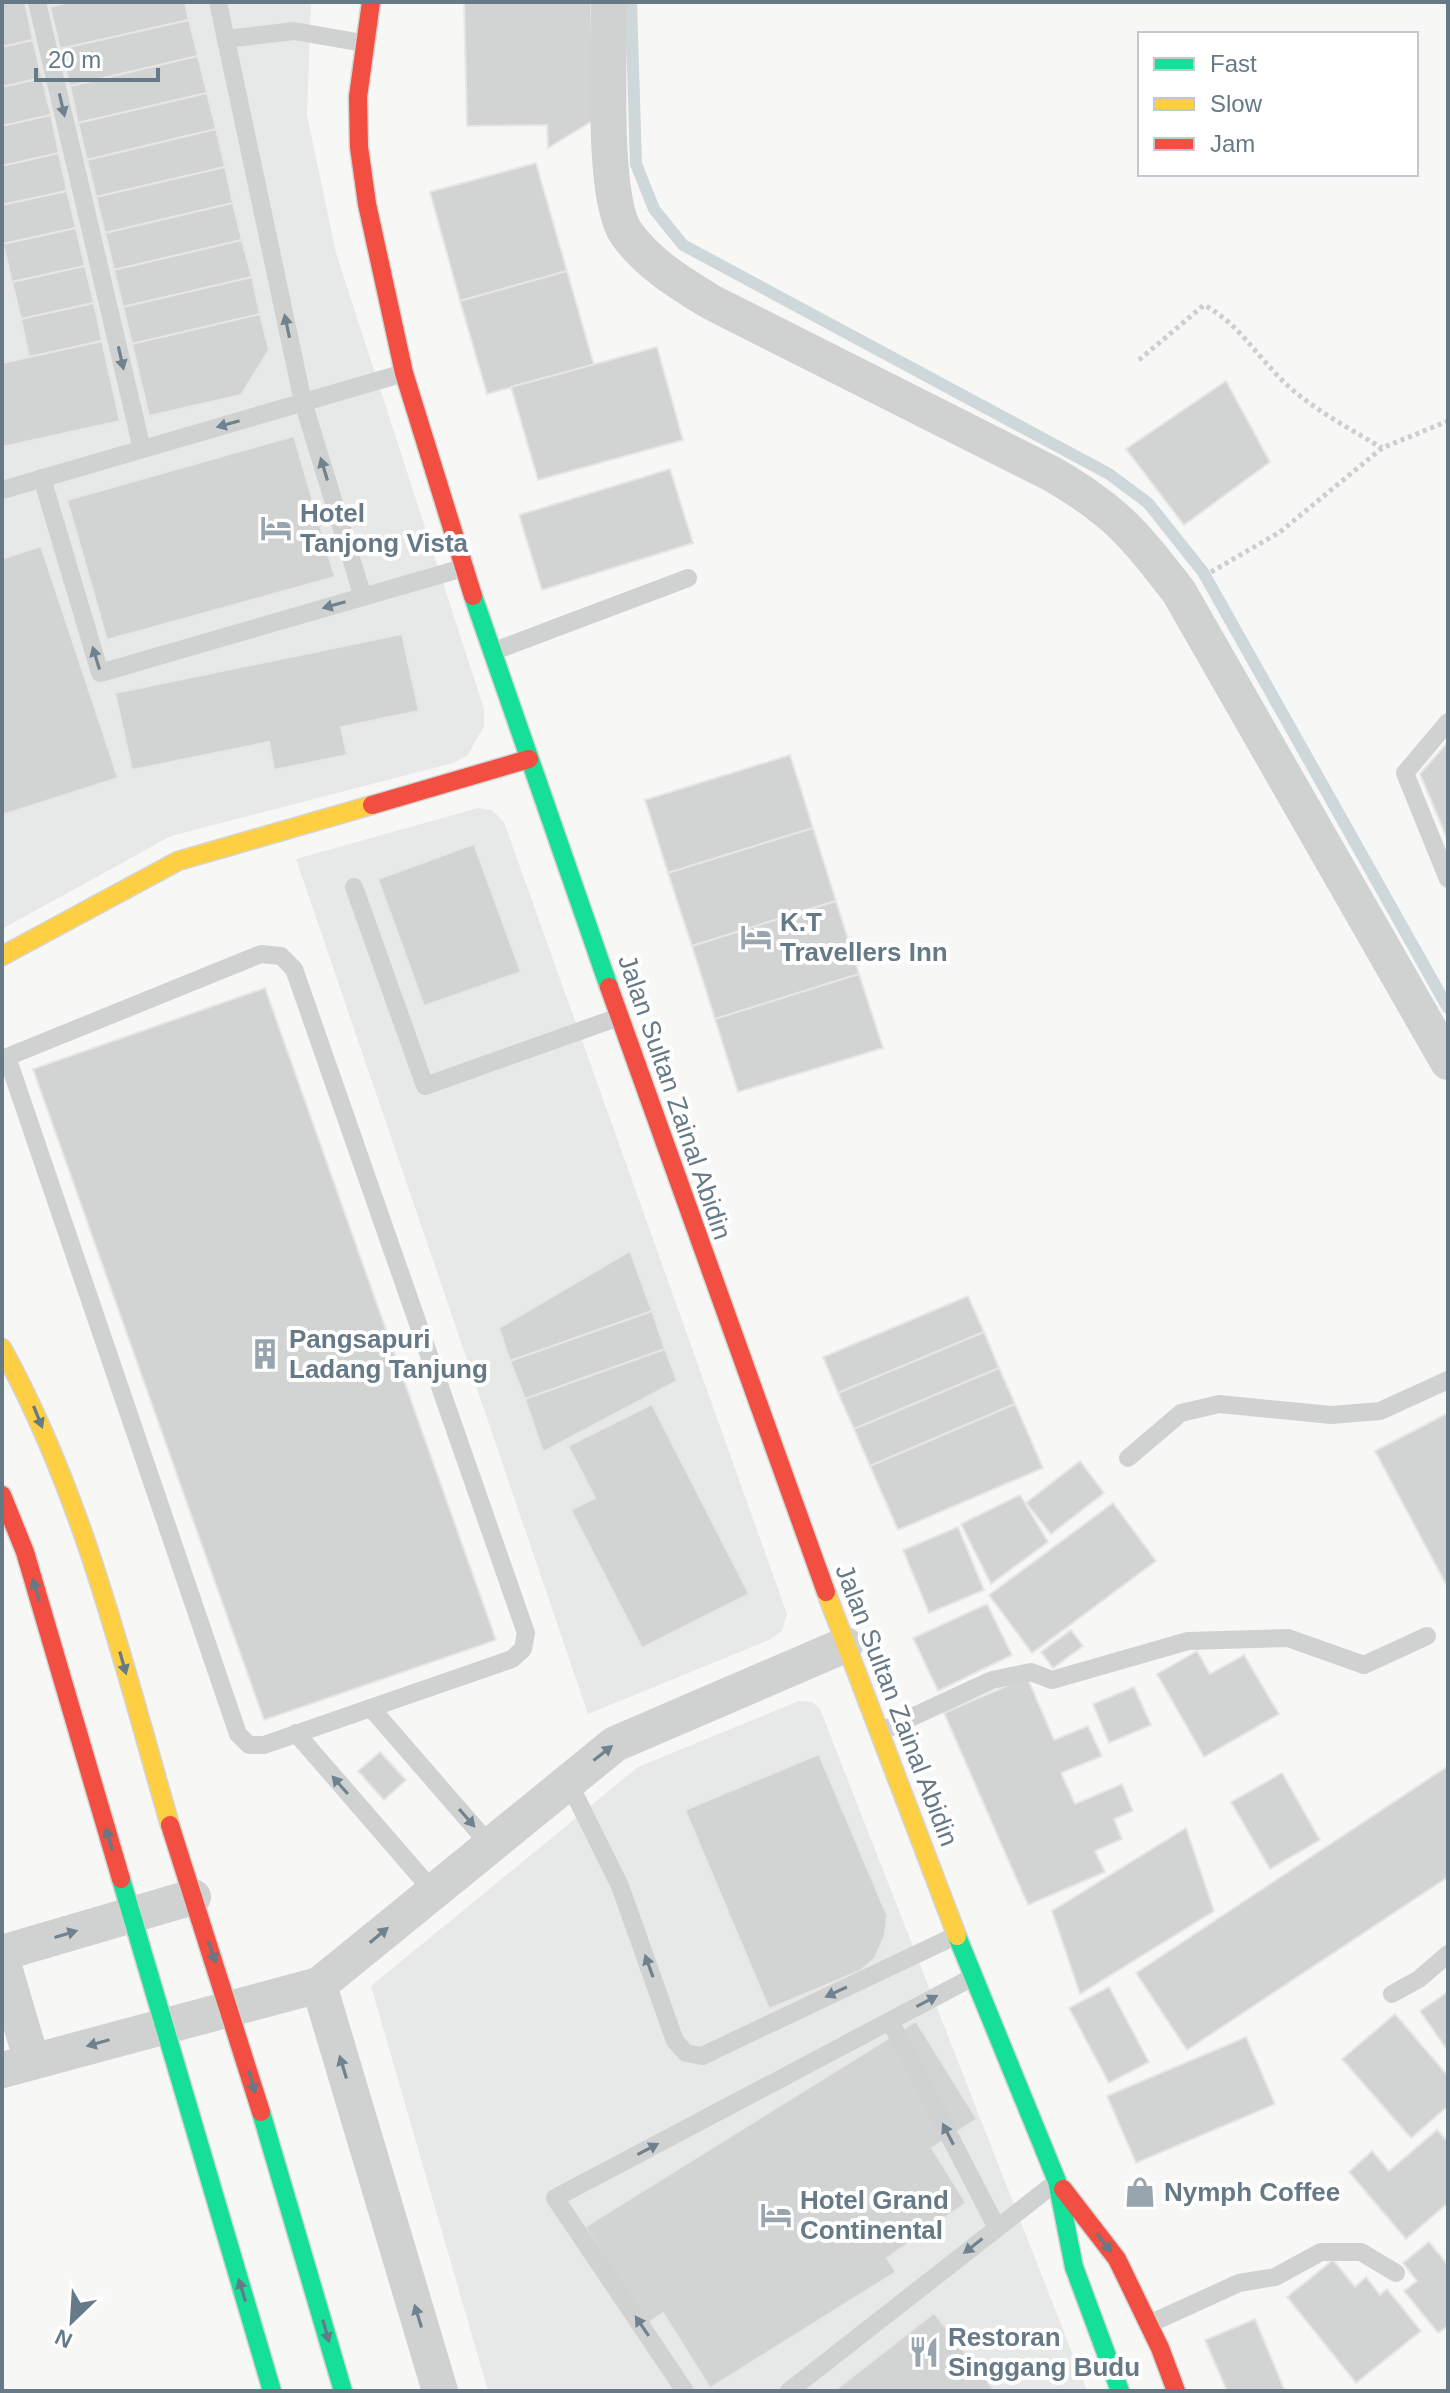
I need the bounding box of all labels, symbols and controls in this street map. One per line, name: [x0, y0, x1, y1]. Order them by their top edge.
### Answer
scale bar: [36, 32, 158, 82]
legend: [1138, 32, 1418, 176]
text: 20 m: [48, 46, 101, 73]
text: Fast: [1210, 50, 1257, 77]
text: Slow: [1210, 90, 1263, 117]
one-way arrow: [56, 93, 68, 118]
text: Jam: [1210, 130, 1255, 157]
one-way arrow: [280, 313, 293, 338]
one-way arrow: [115, 346, 127, 371]
one-way arrow: [216, 418, 240, 431]
one-way arrow: [317, 457, 329, 481]
place label: Hotel Tanjong Vista: [300, 498, 469, 558]
hotel icon: Hotel Tanjong Vista: [259, 511, 293, 545]
one-way arrow: [322, 600, 347, 612]
one-way arrow: [89, 645, 102, 669]
place label: K.T Travellers Inn: [780, 907, 948, 967]
hotel icon: K.T Travellers Inn: [739, 920, 773, 954]
street label: Jalan Sultan Zainal Abidin: [612, 951, 738, 1243]
place label: Pangsapuri Ladang Tanjung: [289, 1324, 488, 1384]
building icon: Pangsapuri Ladang Tanjung: [248, 1337, 282, 1371]
one-way arrow: [32, 1405, 45, 1429]
street label: Jalan Sultan Zainal Abidin: [829, 1560, 965, 1850]
one-way arrow: [29, 1577, 42, 1601]
one-way arrow: [117, 1651, 130, 1675]
one-way arrow: [593, 1746, 613, 1762]
one-way arrow: [332, 1775, 349, 1795]
one-way arrow: [457, 1809, 475, 1828]
one-way arrow: [102, 1827, 115, 1851]
one-way arrow: [55, 1927, 79, 1940]
one-way arrow: [369, 1927, 389, 1944]
one-way arrow: [206, 1940, 218, 1964]
one-way arrow: [642, 1954, 654, 1978]
one-way arrow: [824, 1985, 847, 1999]
one-way arrow: [916, 1995, 939, 2008]
one-way arrow: [85, 2037, 109, 2050]
one-way arrow: [336, 2055, 349, 2079]
one-way arrow: [246, 2070, 259, 2094]
one-way arrow: [942, 2122, 955, 2145]
one-way arrow: [637, 2142, 659, 2156]
shop icon: Nymph Coffee: [1123, 2175, 1157, 2209]
place label: Nymph Coffee: [1164, 2177, 1340, 2207]
place label: Hotel Grand Continental: [800, 2185, 949, 2245]
hotel icon: Hotel Grand Continental: [759, 2198, 793, 2232]
one-way arrow: [1096, 2233, 1112, 2253]
one-way arrow: [963, 2238, 983, 2254]
one-way arrow: [235, 2277, 248, 2301]
north arrow: [32, 2281, 112, 2361]
one-way arrow: [411, 2304, 424, 2328]
one-way arrow: [634, 2316, 649, 2337]
one-way arrow: [320, 2320, 333, 2344]
place label: Restoran Singgang Budu: [948, 2322, 1140, 2382]
text: N: [51, 2324, 76, 2353]
restaurant icon: Restoran Singgang Budu: [907, 2335, 941, 2369]

